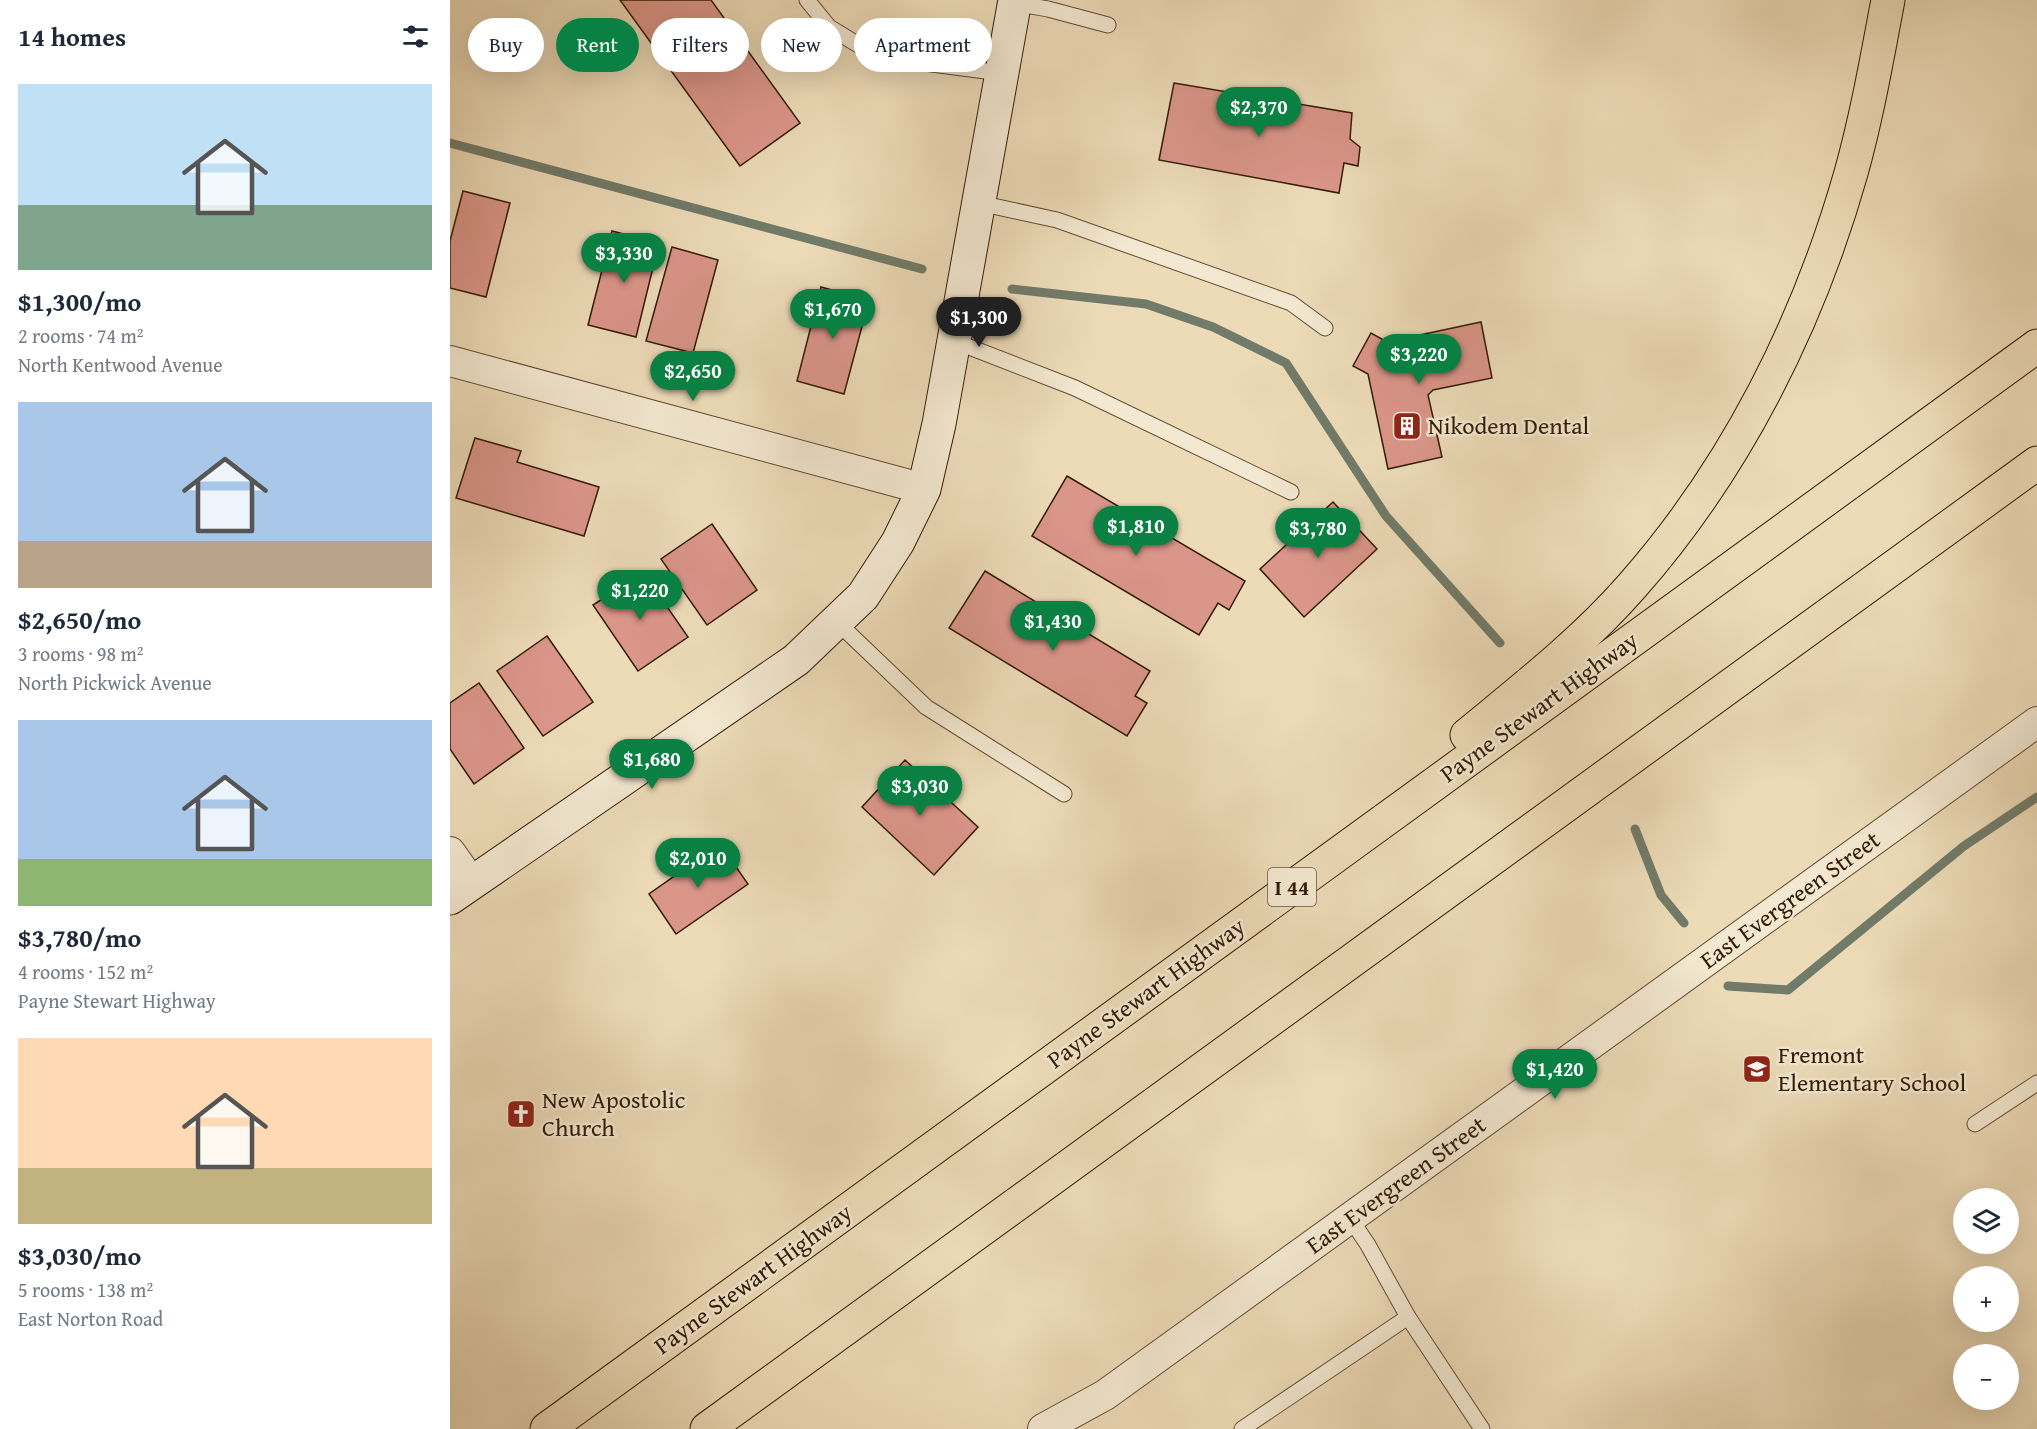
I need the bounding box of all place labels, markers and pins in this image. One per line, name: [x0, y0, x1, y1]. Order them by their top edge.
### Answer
pin: $2,370: [1210, 87, 1308, 138]
pin: $3,330: [575, 233, 673, 284]
pin: $1,670: [784, 289, 882, 340]
pin: $1,300: [930, 297, 1028, 348]
pin: $3,220: [1370, 334, 1468, 385]
pin: $2,650: [644, 351, 742, 402]
place label: Nikodem Dental: [1428, 408, 1589, 443]
building icon: Nikodem Dental: [1391, 410, 1423, 442]
pin: $1,810: [1087, 506, 1185, 557]
pin: $3,780: [1269, 508, 1367, 559]
pin: $1,220: [591, 570, 689, 621]
pin: $1,430: [1004, 601, 1102, 652]
pin: $1,680: [603, 739, 701, 790]
pin: $3,030: [871, 766, 969, 817]
pin: $2,010: [649, 838, 747, 889]
place label: Fremont Elementary School: [1778, 1037, 1966, 1100]
pin: $1,420: [1506, 1049, 1604, 1100]
school or university icon: Fremont Elementary School: [1741, 1053, 1773, 1085]
place label: New Apostolic Church: [542, 1082, 686, 1145]
church icon: New Apostolic Church: [505, 1098, 537, 1130]

